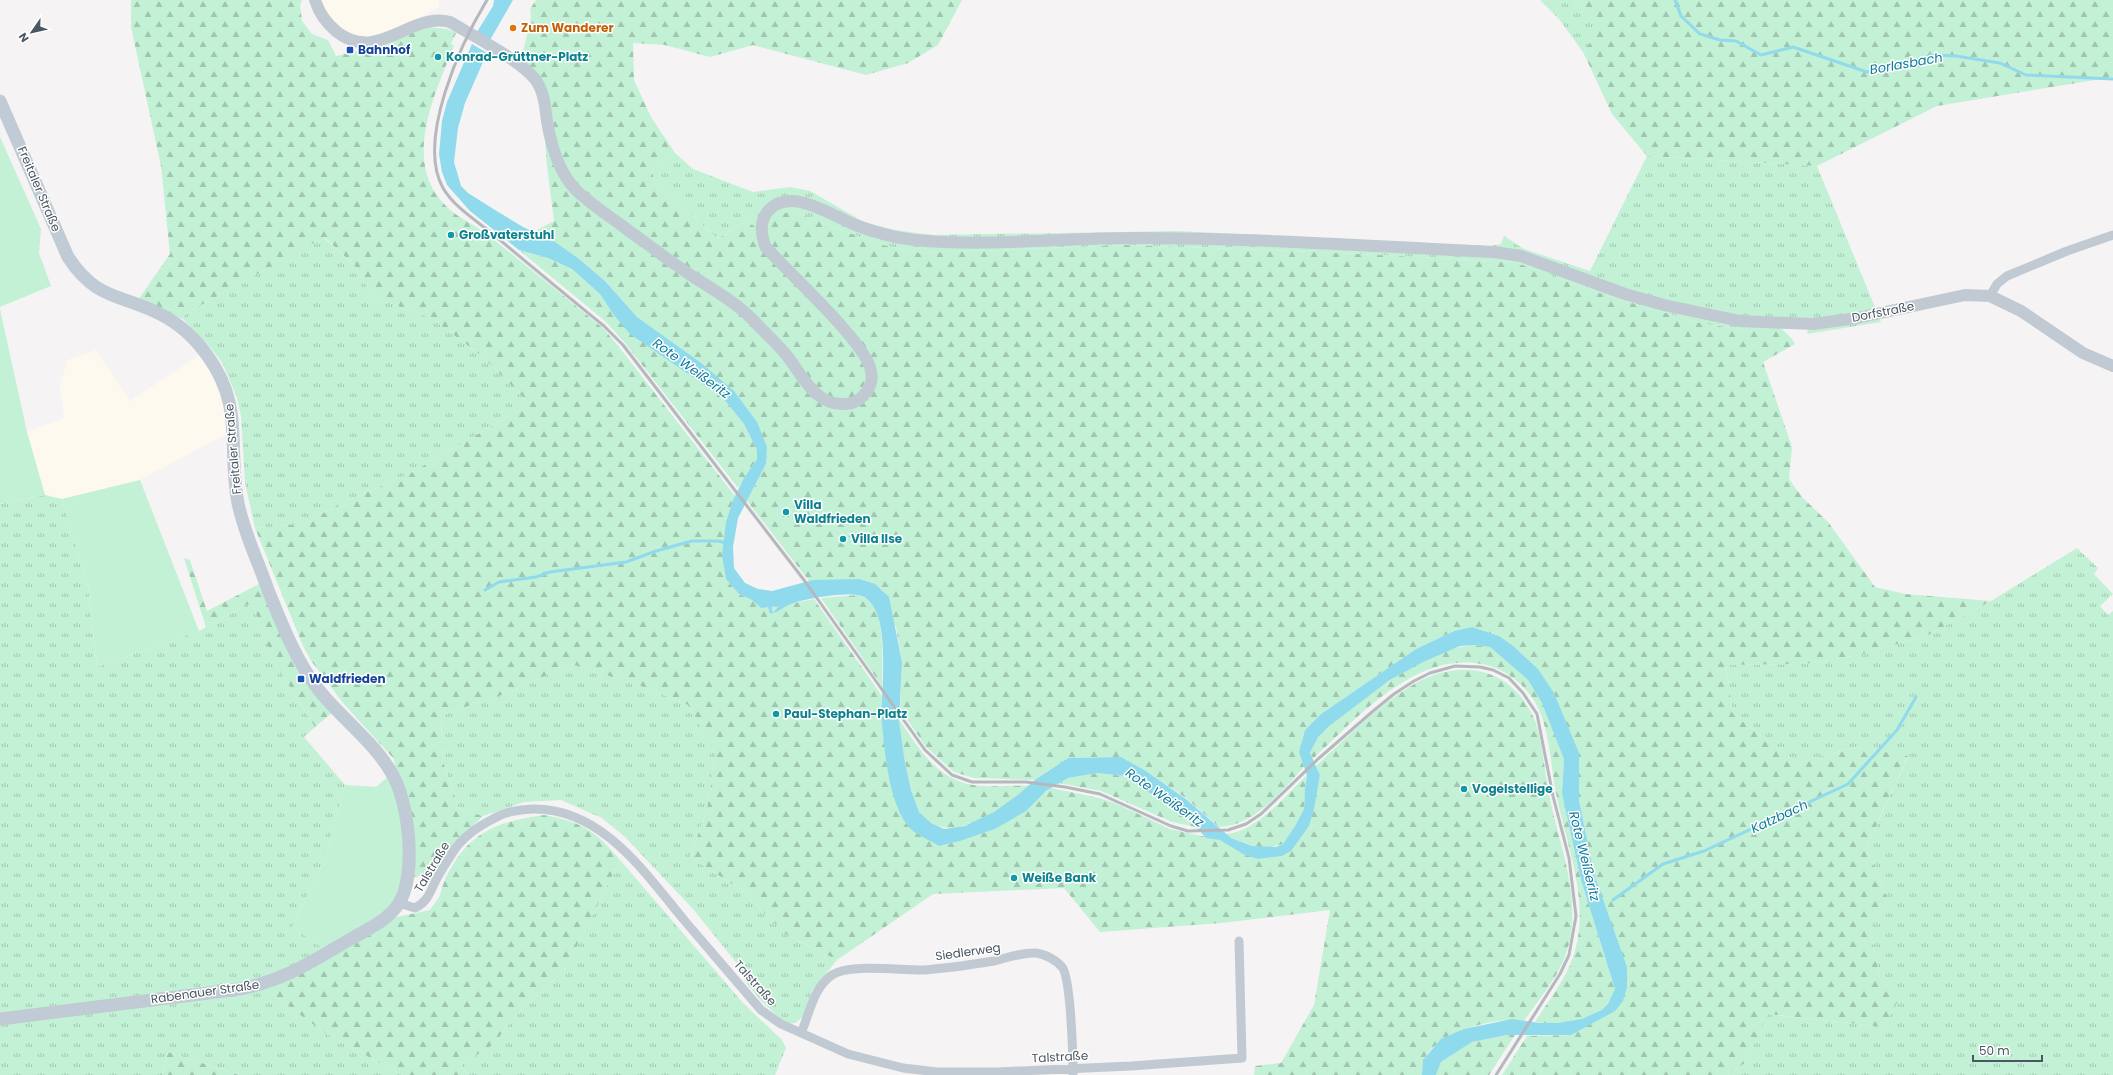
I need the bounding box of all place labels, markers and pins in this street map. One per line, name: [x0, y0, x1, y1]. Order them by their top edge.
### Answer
place label: Zum Wanderer: [521, 19, 614, 36]
marker: Zum Wanderer: [508, 23, 518, 33]
place label: Bahnhof: [358, 41, 411, 58]
marker: Bahnhof: [345, 45, 355, 55]
place label: Konrad-Grüttner-Platz: [446, 48, 588, 65]
marker: Konrad-Grüttner-Platz: [433, 52, 443, 62]
place label: Großvaterstuhl: [459, 226, 554, 243]
marker: Großvaterstuhl: [446, 230, 456, 240]
place label: Villa Waldfrieden: [794, 496, 870, 527]
marker: Villa Waldfrieden: [781, 507, 791, 517]
place label: Villa Ilse: [851, 530, 903, 547]
marker: Villa Ilse: [838, 534, 848, 544]
place label: Waldfrieden: [309, 670, 385, 687]
marker: Waldfrieden: [296, 674, 306, 684]
place label: Paul-Stephan-Platz: [784, 705, 907, 722]
marker: Paul-Stephan-Platz: [771, 709, 781, 719]
place label: Vogelstellige: [1472, 780, 1553, 797]
marker: Vogelstellige: [1459, 784, 1469, 794]
place label: Weiße Bank: [1022, 869, 1097, 886]
marker: Weiße Bank: [1009, 873, 1019, 883]

